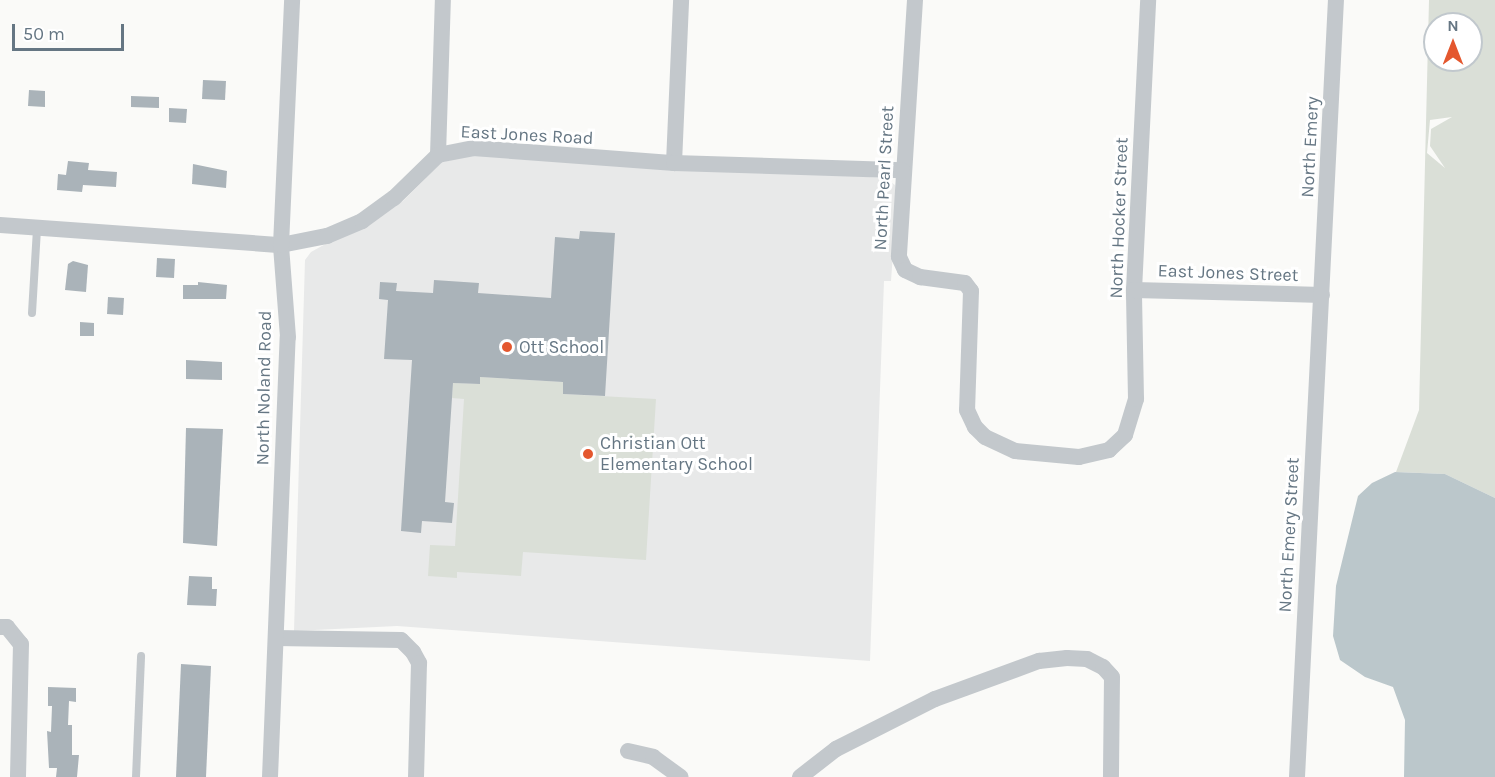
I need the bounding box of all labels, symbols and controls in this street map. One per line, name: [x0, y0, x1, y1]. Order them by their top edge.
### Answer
scale bar: [15, 12, 128, 50]
north arrow: [1423, 12, 1483, 72]
text: N: [1447, 16, 1459, 35]
text: 50 m: [23, 23, 65, 45]
street label: North Emery: [1297, 96, 1323, 198]
street label: North Pearl Street: [869, 105, 899, 251]
street label: East Jones Road: [460, 121, 594, 149]
street label: North Hocker Street: [1105, 137, 1133, 299]
street label: East Jones Street: [1157, 260, 1299, 286]
street label: North Noland Road: [252, 310, 276, 466]
place label: Ott School: [519, 336, 604, 358]
marker: Ott School: [500, 340, 514, 354]
place label: Christian Ott Elementary School: [600, 433, 753, 476]
marker: Christian Ott Elementary School: [581, 447, 595, 461]
street label: North Emery Street: [1274, 457, 1304, 613]

